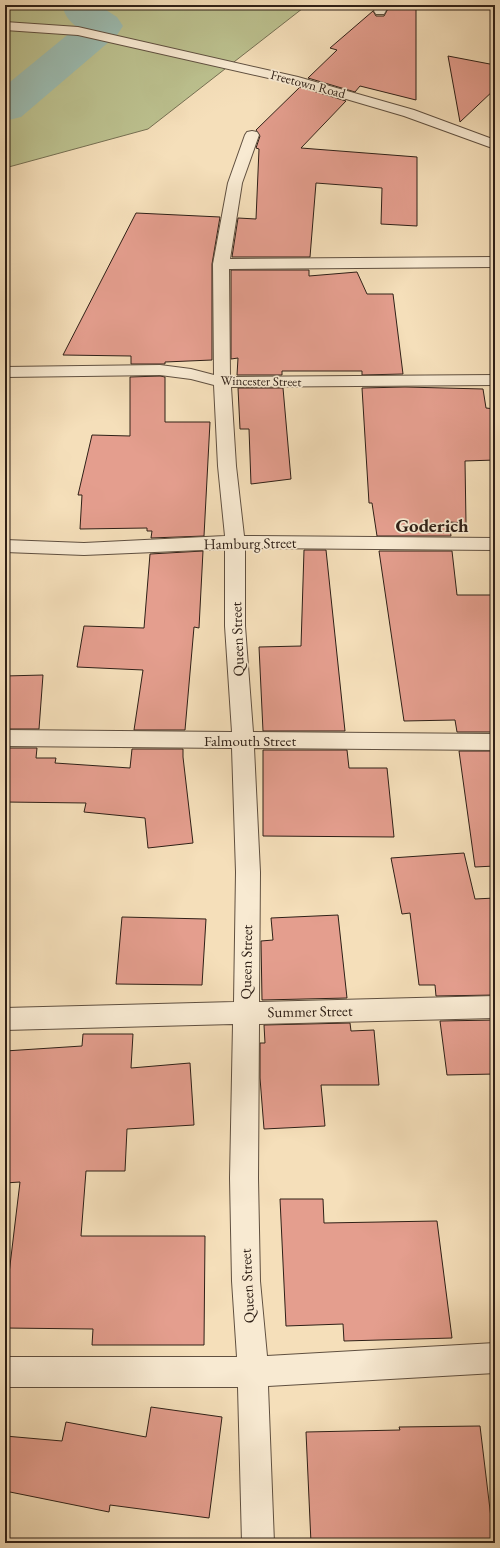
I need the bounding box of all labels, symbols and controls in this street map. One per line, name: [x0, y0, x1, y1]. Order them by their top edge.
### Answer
street label: Freetown Road: [269, 66, 348, 102]
street label: Wincester Street: [221, 372, 301, 390]
district label: Goderich: [395, 513, 469, 538]
street label: Hamburg Street: [203, 533, 297, 553]
street label: Queen Street: [226, 601, 248, 677]
street label: Falmouth Street: [204, 731, 296, 750]
street label: Queen Street: [236, 924, 256, 1000]
street label: Summer Street: [267, 1001, 353, 1021]
street label: Queen Street: [236, 1248, 258, 1324]

